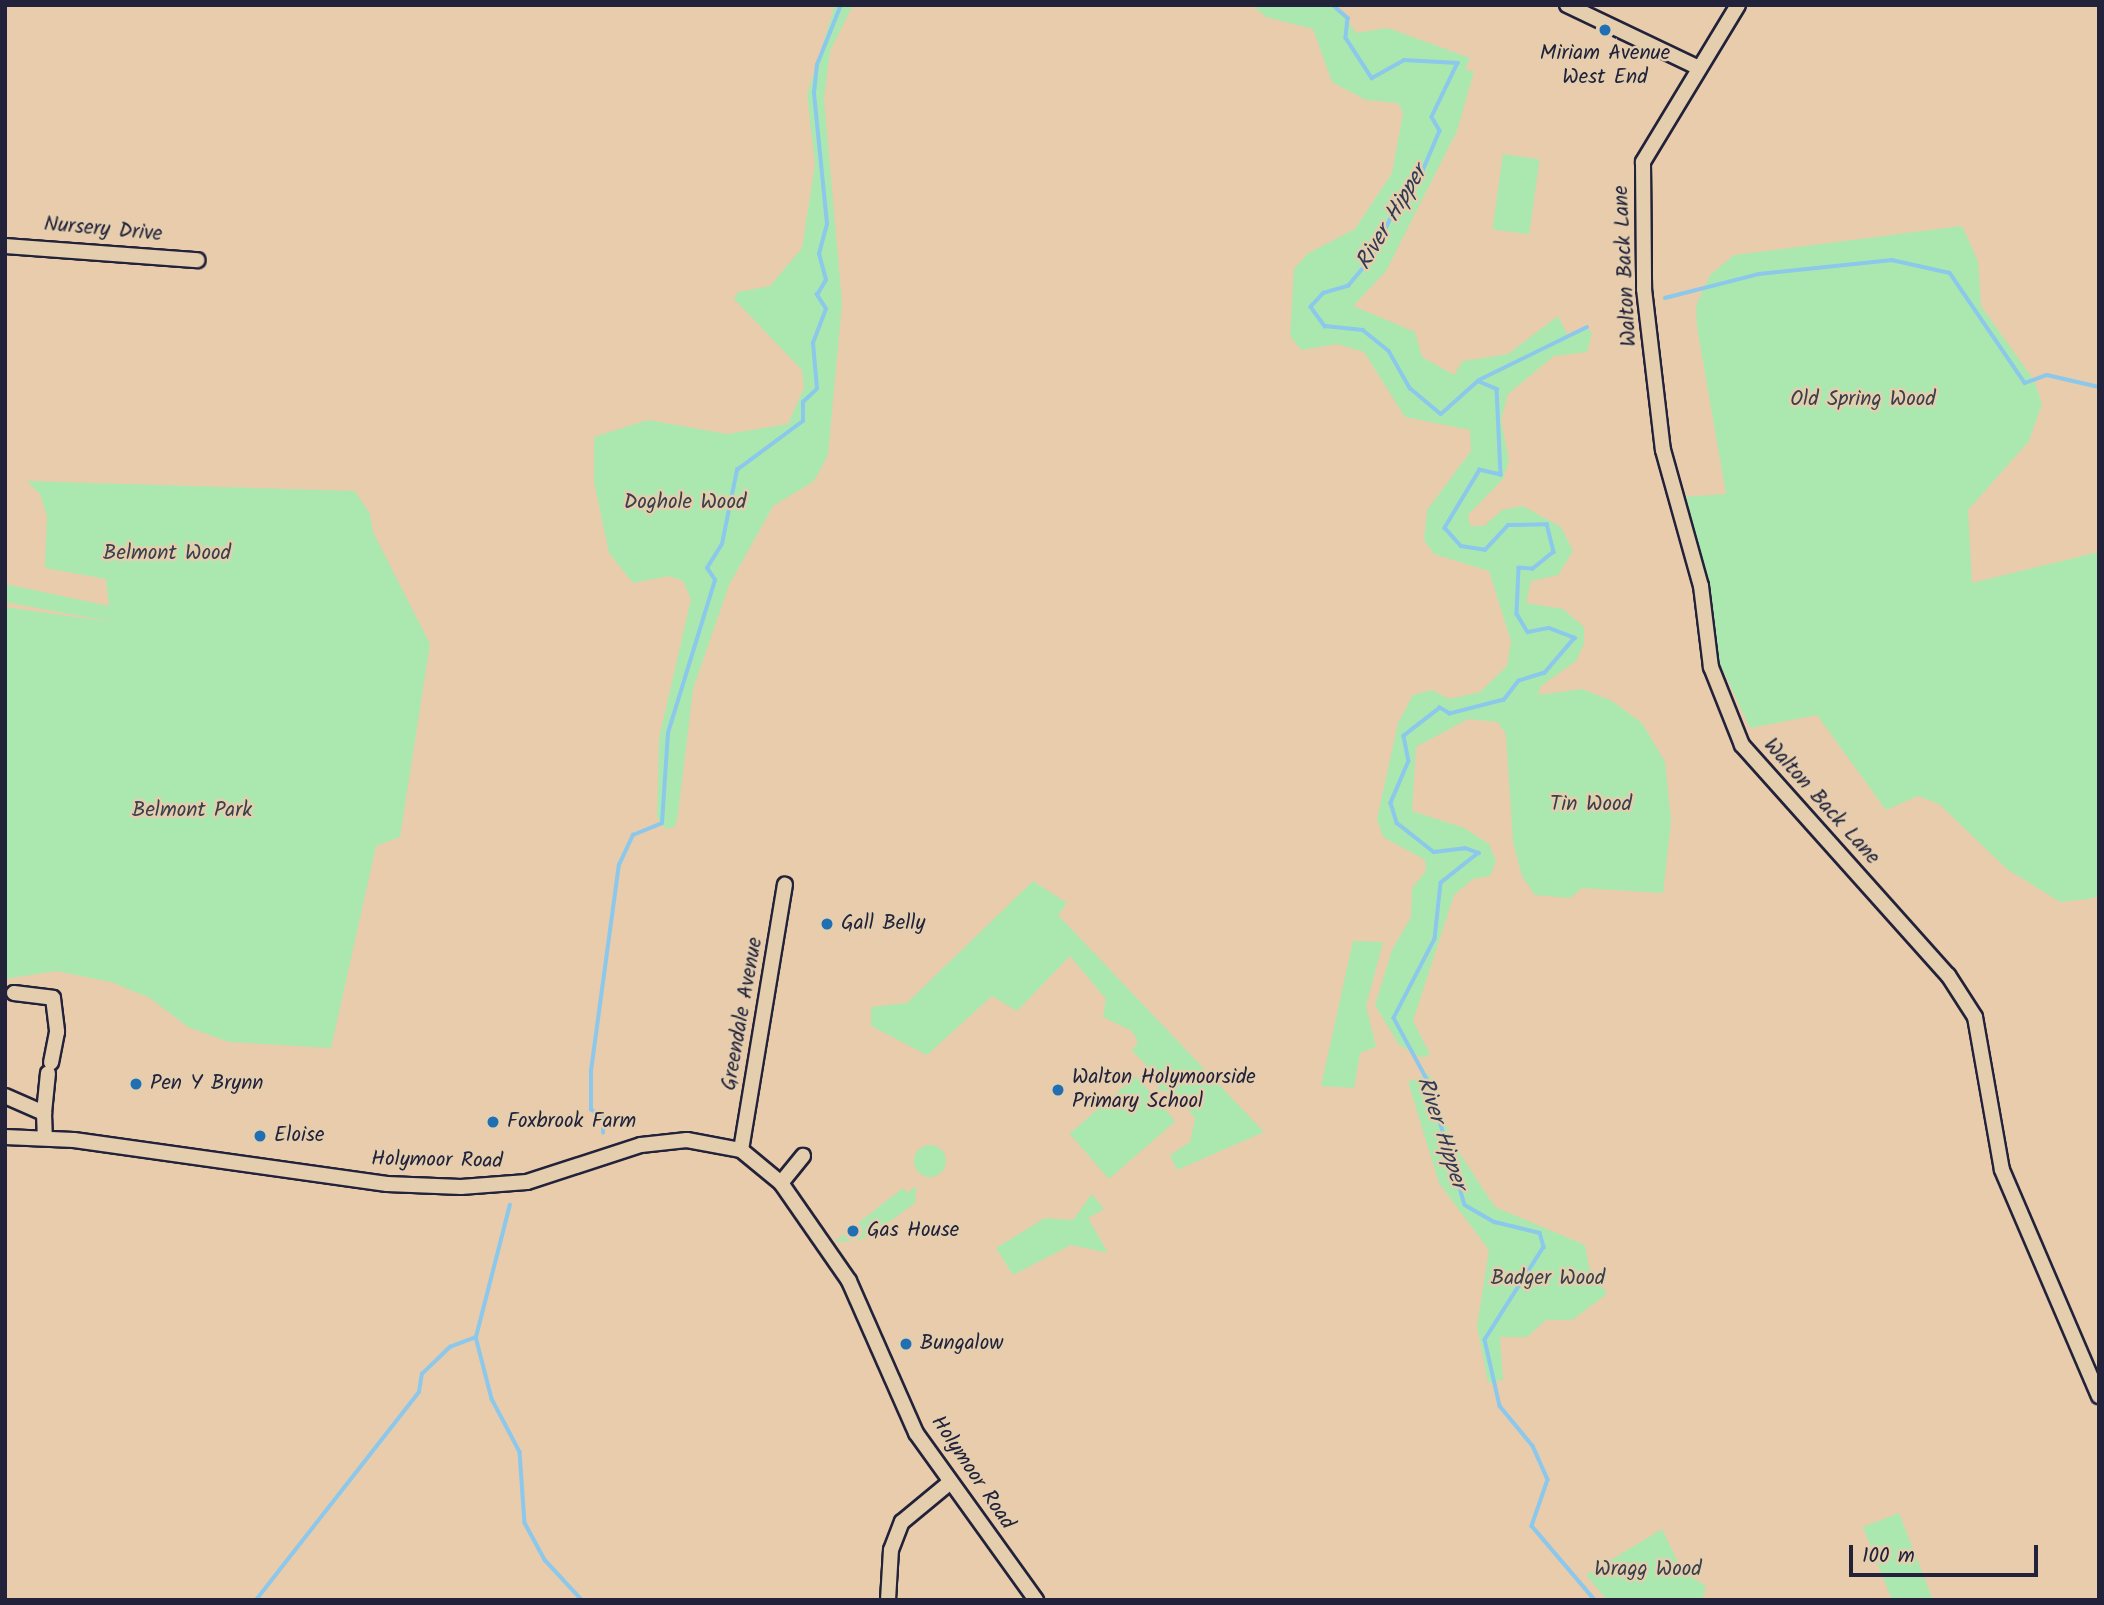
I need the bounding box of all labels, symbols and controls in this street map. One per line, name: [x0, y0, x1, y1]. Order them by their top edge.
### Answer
marker: Miriam Avenue West End: [1597, 22, 1613, 38]
place label: Miriam Avenue West End: [1540, 41, 1670, 91]
water label: River Hipper: [1350, 161, 1434, 275]
street label: Walton Back Lane: [1609, 185, 1643, 347]
street label: Nursery Drive: [43, 212, 163, 248]
park label: Old Spring Wood: [1790, 387, 1936, 413]
park label: Doghole Wood: [624, 490, 746, 516]
park label: Belmont Wood: [103, 541, 231, 567]
street label: Walton Back Lane: [1758, 734, 1884, 870]
park label: Tin Wood: [1550, 792, 1632, 818]
park label: Belmont Park: [132, 798, 252, 824]
place label: Gall Belly: [841, 911, 925, 937]
marker: Gall Belly: [819, 916, 835, 932]
street label: Greendale Avenue: [717, 935, 769, 1093]
place label: Walton Holymoorside Primary School: [1072, 1065, 1256, 1115]
place label: Pen Y Brynn: [150, 1071, 264, 1097]
water label: River Hipper: [1410, 1073, 1472, 1193]
marker: Pen Y Brynn: [128, 1076, 144, 1092]
marker: Walton Holymoorside Primary School: [1050, 1082, 1066, 1098]
place label: Foxbrook Farm: [507, 1109, 636, 1135]
marker: Foxbrook Farm: [485, 1114, 501, 1130]
place label: Eloise: [274, 1123, 324, 1149]
marker: Eloise: [252, 1128, 268, 1144]
street label: Holymoor Road: [371, 1147, 503, 1175]
place label: Gas House: [867, 1218, 959, 1244]
marker: Gas House: [845, 1223, 861, 1239]
park label: Badger Wood: [1491, 1266, 1605, 1292]
place label: Bungalow: [920, 1331, 1003, 1357]
marker: Bungalow: [898, 1336, 914, 1352]
street label: Holymoor Road: [925, 1411, 1019, 1535]
scale bar: [1852, 1532, 2041, 1576]
text: 100 m: [1862, 1540, 1915, 1573]
park label: Wragg Wood: [1594, 1557, 1702, 1583]

